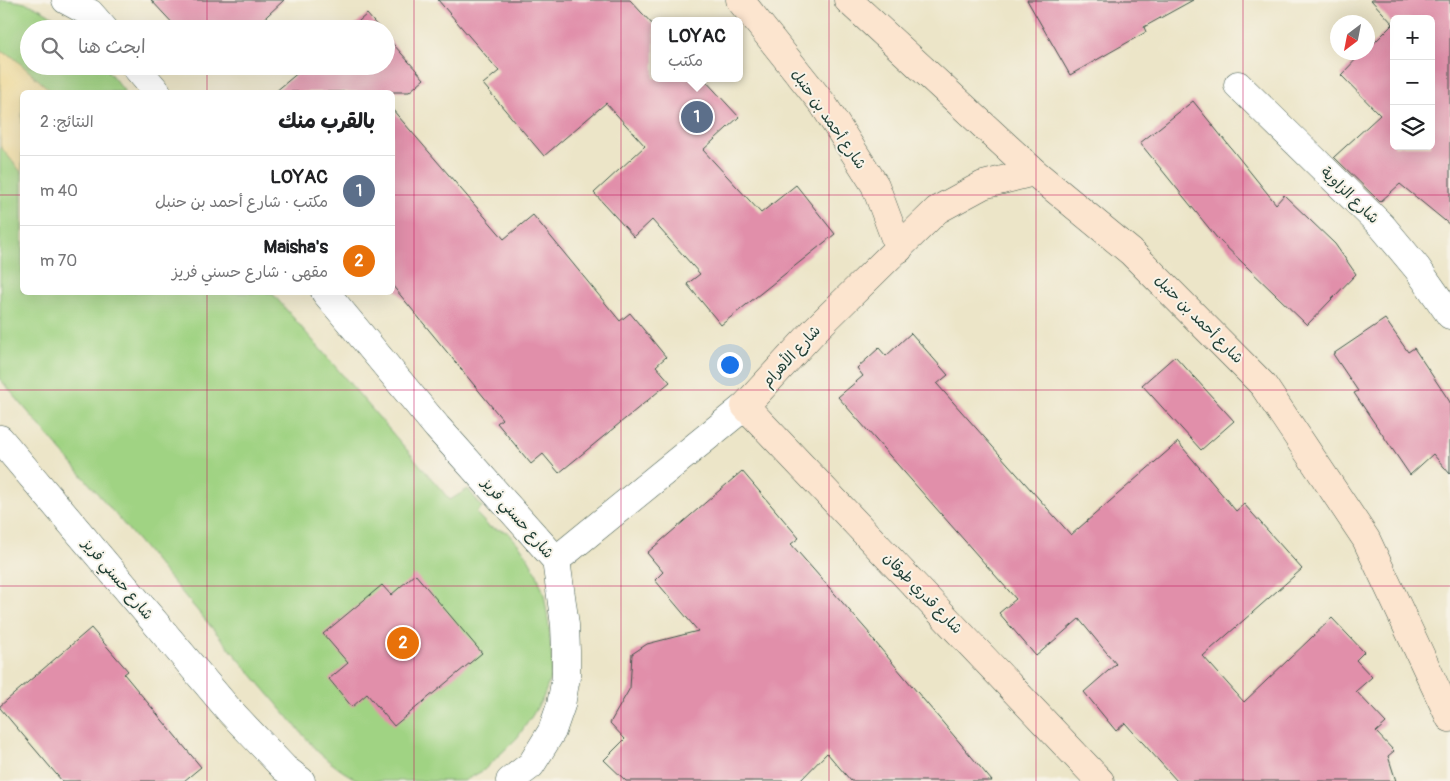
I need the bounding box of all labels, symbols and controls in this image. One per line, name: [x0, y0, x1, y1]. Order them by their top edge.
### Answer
north arrow: [1330, 15, 1375, 60]
map controls: [1390, 15, 1435, 150]
button: +: [1390, 15, 1435, 60]
popup: [651, 17, 743, 82]
search box: [20, 20, 395, 75]
text: LOYAC: [668, 24, 726, 48]
icon: search: [38, 34, 66, 62]
text: ابحث هنا: [78, 35, 146, 59]
text: مكتب: [668, 51, 703, 71]
button: −: [1390, 60, 1435, 105]
street label: شارع أحمد بن حنبل: [787, 66, 870, 173]
pin: 1: [681, 98, 713, 136]
button: layers: [1390, 105, 1435, 150]
text: بالقرب منك: [278, 108, 375, 135]
text: النتائج: 2: [40, 112, 94, 132]
street label: شارع الزاوية: [1317, 163, 1383, 228]
text: LOYAC: [270, 165, 328, 189]
text: 40 m: [40, 181, 78, 201]
text: 1: [356, 181, 362, 201]
text: مكتب · شارع أحمد بن حنبل: [155, 192, 328, 212]
text: Maisha's: [264, 235, 328, 259]
text: 70 m: [40, 251, 77, 271]
text: 2: [355, 251, 363, 271]
text: مقهى · شارع حسني فريز: [172, 262, 328, 282]
street label: شارع أحمد بن حنبل: [1150, 271, 1247, 368]
street label: شارع الأهرام: [757, 321, 826, 393]
your location: [717, 352, 743, 378]
street label: شارع حسني فريز: [474, 473, 558, 564]
street label: شارع حسني فريز: [74, 533, 157, 626]
street label: شارع قدري طوقان: [878, 549, 966, 639]
pin: 2: [387, 624, 419, 662]

